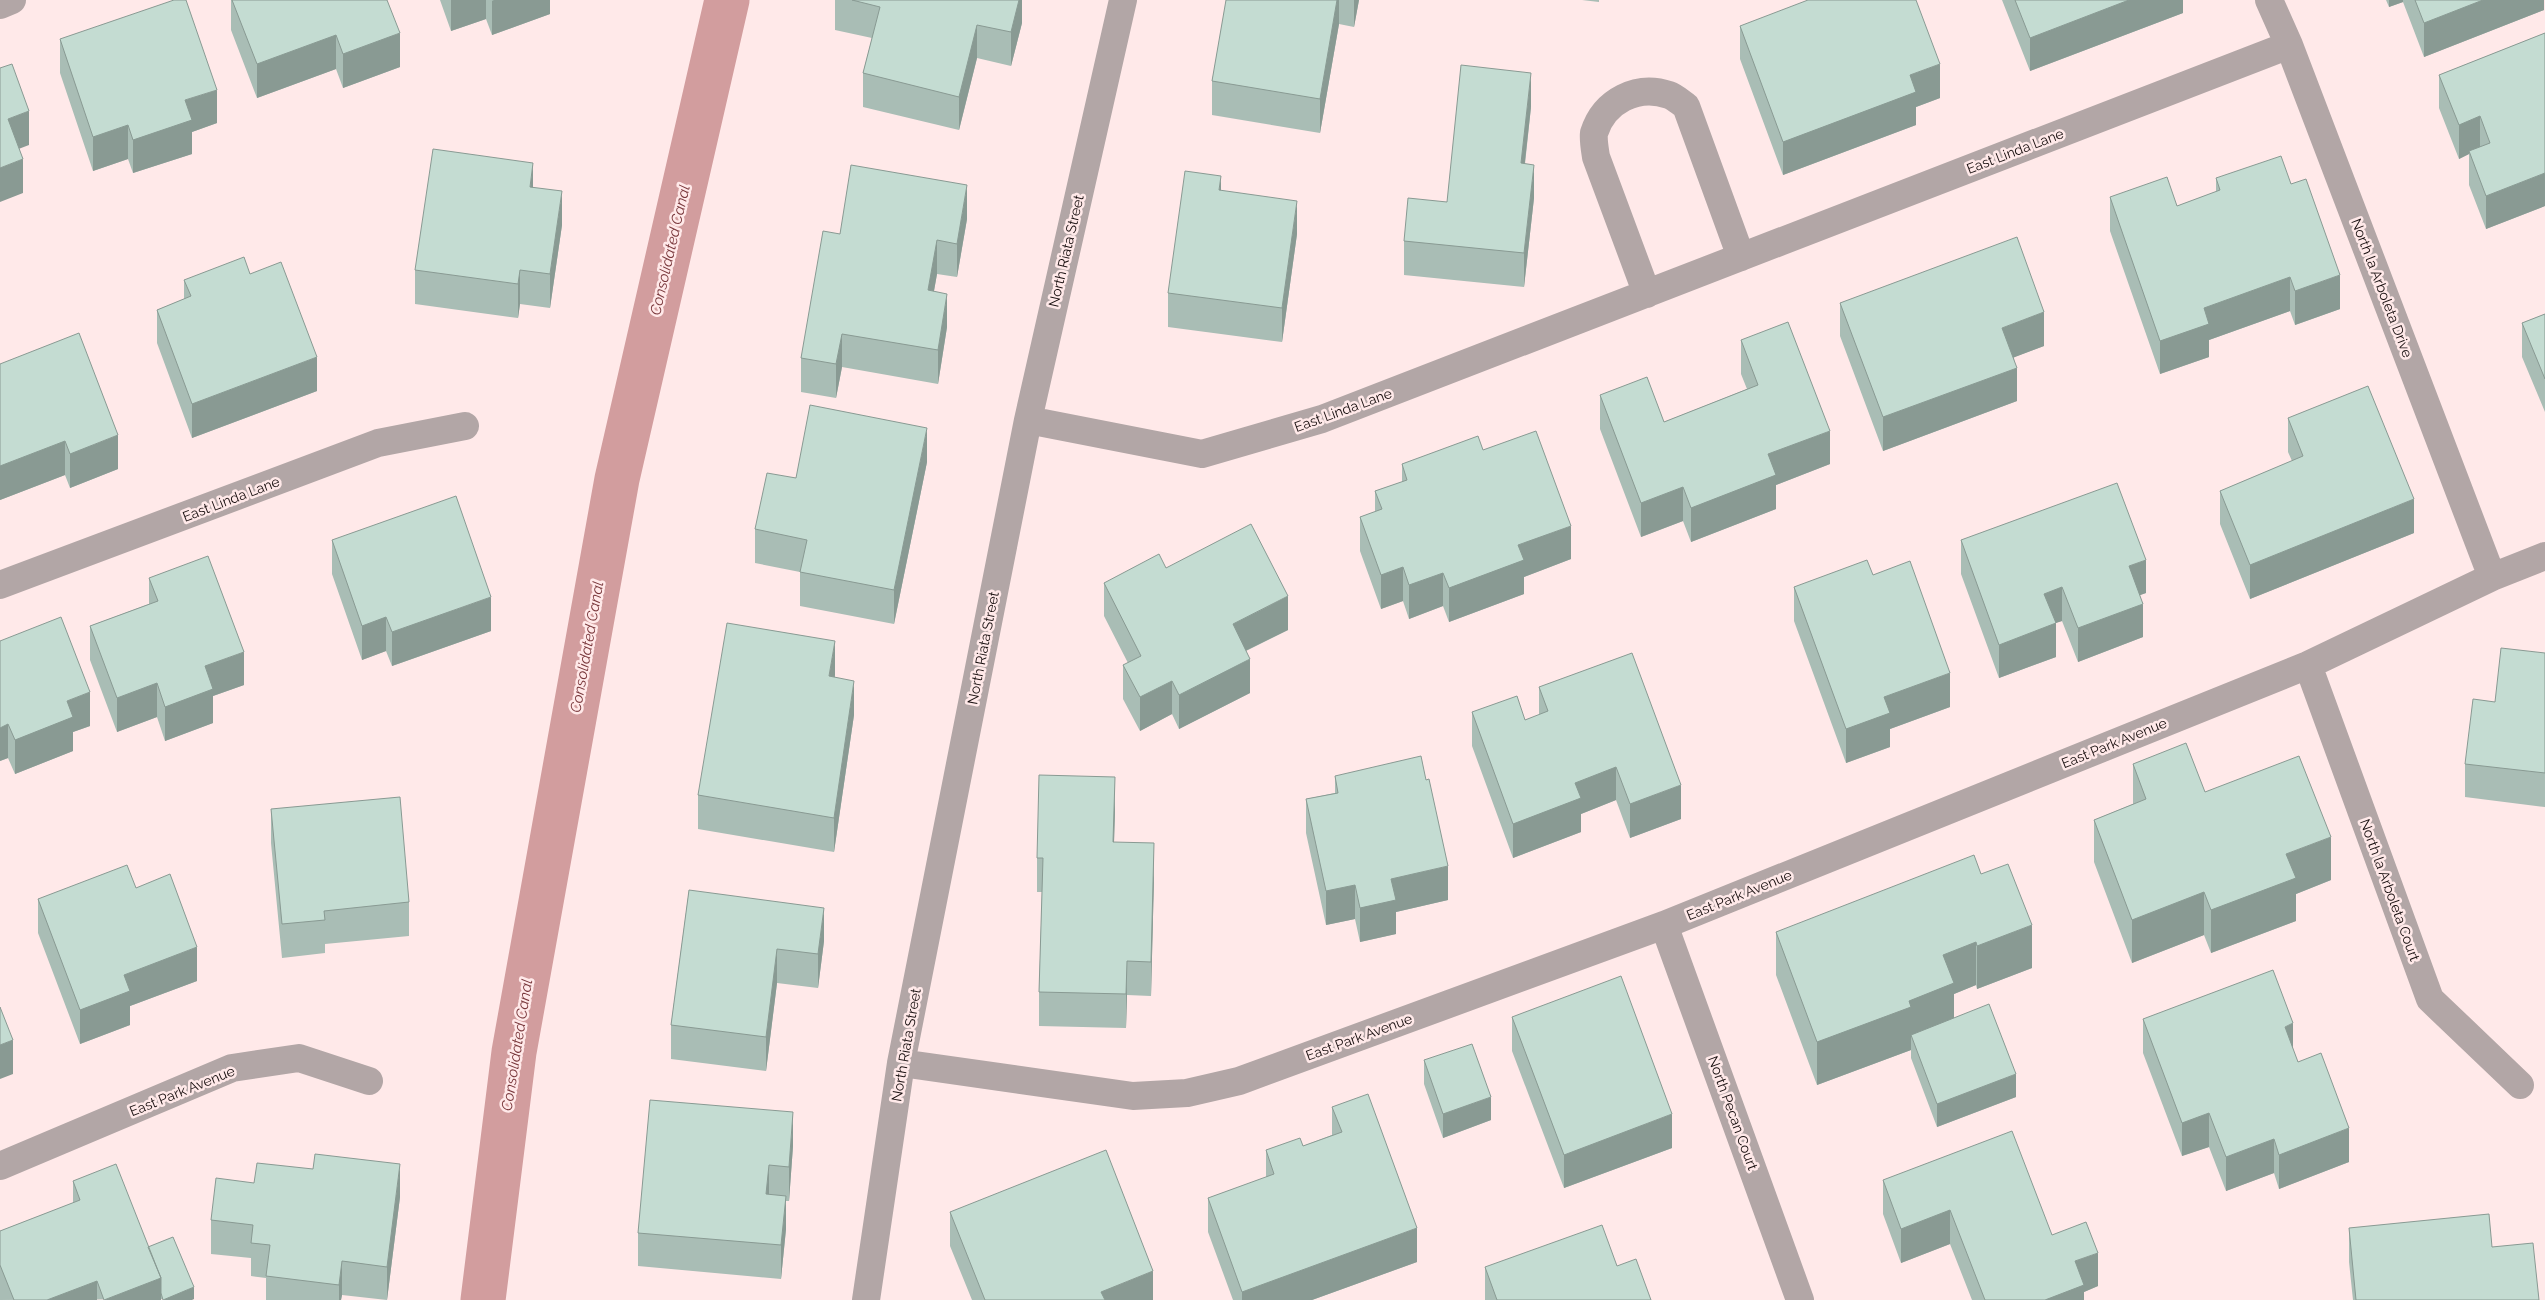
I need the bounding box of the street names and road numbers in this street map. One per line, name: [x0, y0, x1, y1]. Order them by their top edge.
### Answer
street label: East Linda Lane: [1964, 125, 2066, 177]
street label: North Riata Street: [1045, 193, 1087, 309]
street label: North la Arboleta Drive: [2348, 216, 2416, 360]
street label: East Linda Lane: [1292, 385, 1394, 435]
street label: East Linda Lane: [180, 473, 282, 525]
street label: North Riata Street: [964, 590, 1002, 706]
street label: East Park Avenue: [2059, 715, 2169, 771]
street label: North la Arboleta Court: [2357, 817, 2423, 963]
street label: East Park Avenue: [1684, 867, 1794, 923]
street label: North Riata Street: [888, 987, 924, 1103]
street label: East Park Avenue: [1304, 1010, 1414, 1064]
street label: North Pecan Court: [1705, 1054, 1761, 1172]
street label: East Park Avenue: [127, 1063, 237, 1119]

